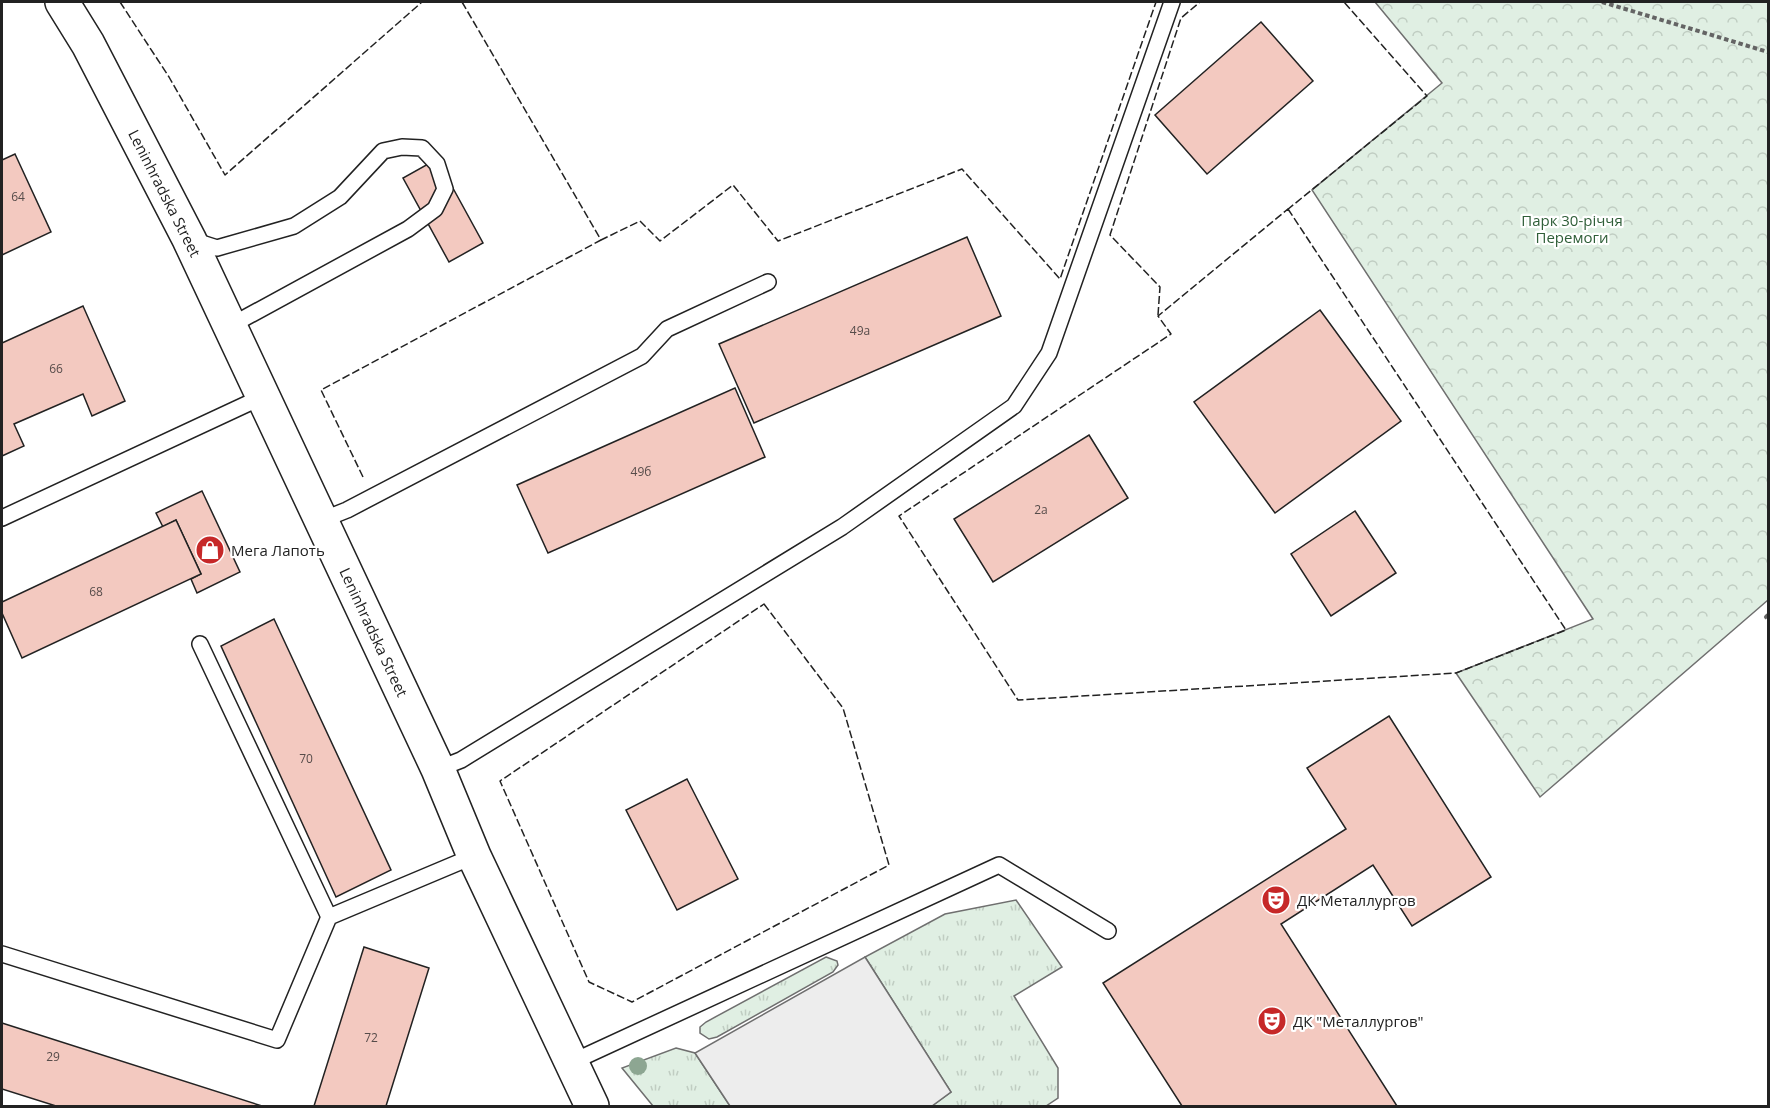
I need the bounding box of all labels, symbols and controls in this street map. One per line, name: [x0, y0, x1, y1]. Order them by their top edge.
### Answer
street label: Leninhradska Street: [124, 126, 206, 260]
house number: 64: [11, 188, 25, 205]
park label: Парк 30-річчя Перемоги: [1521, 210, 1623, 247]
house number: 49а: [850, 322, 870, 339]
house number: 66: [49, 360, 63, 377]
house number: 49б: [631, 463, 651, 480]
house number: 2а: [1034, 501, 1048, 518]
shop icon: Мега Лапоть: [194, 534, 226, 566]
place label: Мега Лапоть: [231, 540, 325, 560]
street label: Leninhradska Street: [335, 564, 413, 700]
house number: 68: [89, 583, 103, 600]
house number: 70: [299, 750, 313, 767]
theatre icon: ДК Металлургов: [1260, 884, 1292, 916]
place label: ДК Металлургов: [1297, 890, 1416, 910]
theatre icon: ДК "Металлургов": [1256, 1005, 1288, 1037]
place label: ДК "Металлургов": [1293, 1011, 1424, 1031]
house number: 72: [364, 1029, 378, 1046]
house number: 29: [46, 1048, 60, 1065]

